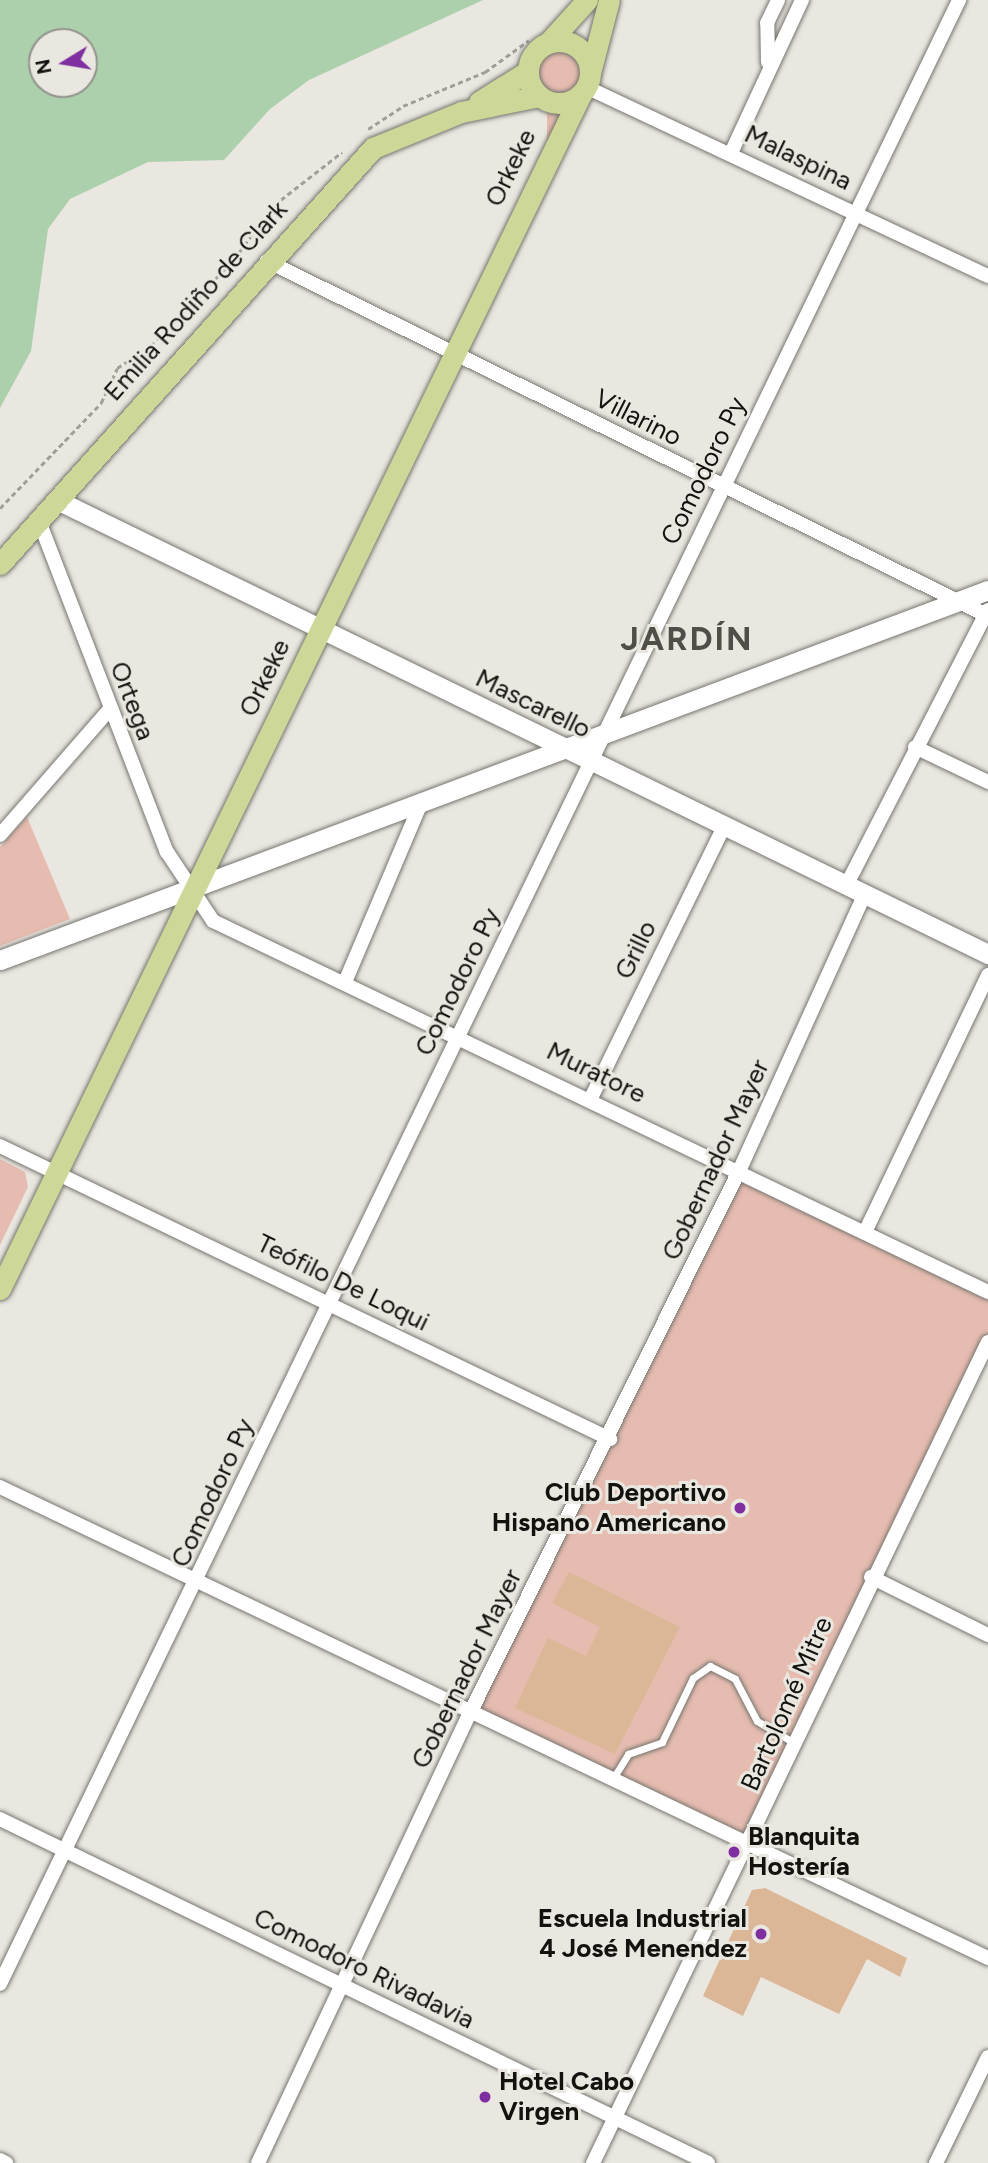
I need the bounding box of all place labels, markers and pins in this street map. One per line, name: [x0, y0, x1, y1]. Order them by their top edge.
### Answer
place label: Club Deportivo Hispano Americano: [492, 1477, 726, 1538]
marker: Club Deportivo Hispano Americano: [732, 1500, 748, 1516]
place label: Blanquita Hostería: [748, 1821, 860, 1882]
marker: Blanquita Hostería: [726, 1844, 742, 1860]
place label: Escuela Industrial 4 José Menendez: [538, 1903, 747, 1965]
marker: Escuela Industrial 4 José Menendez: [753, 1926, 769, 1942]
place label: Hotel Cabo Virgen: [499, 2066, 634, 2128]
marker: Hotel Cabo Virgen: [477, 2089, 493, 2105]

